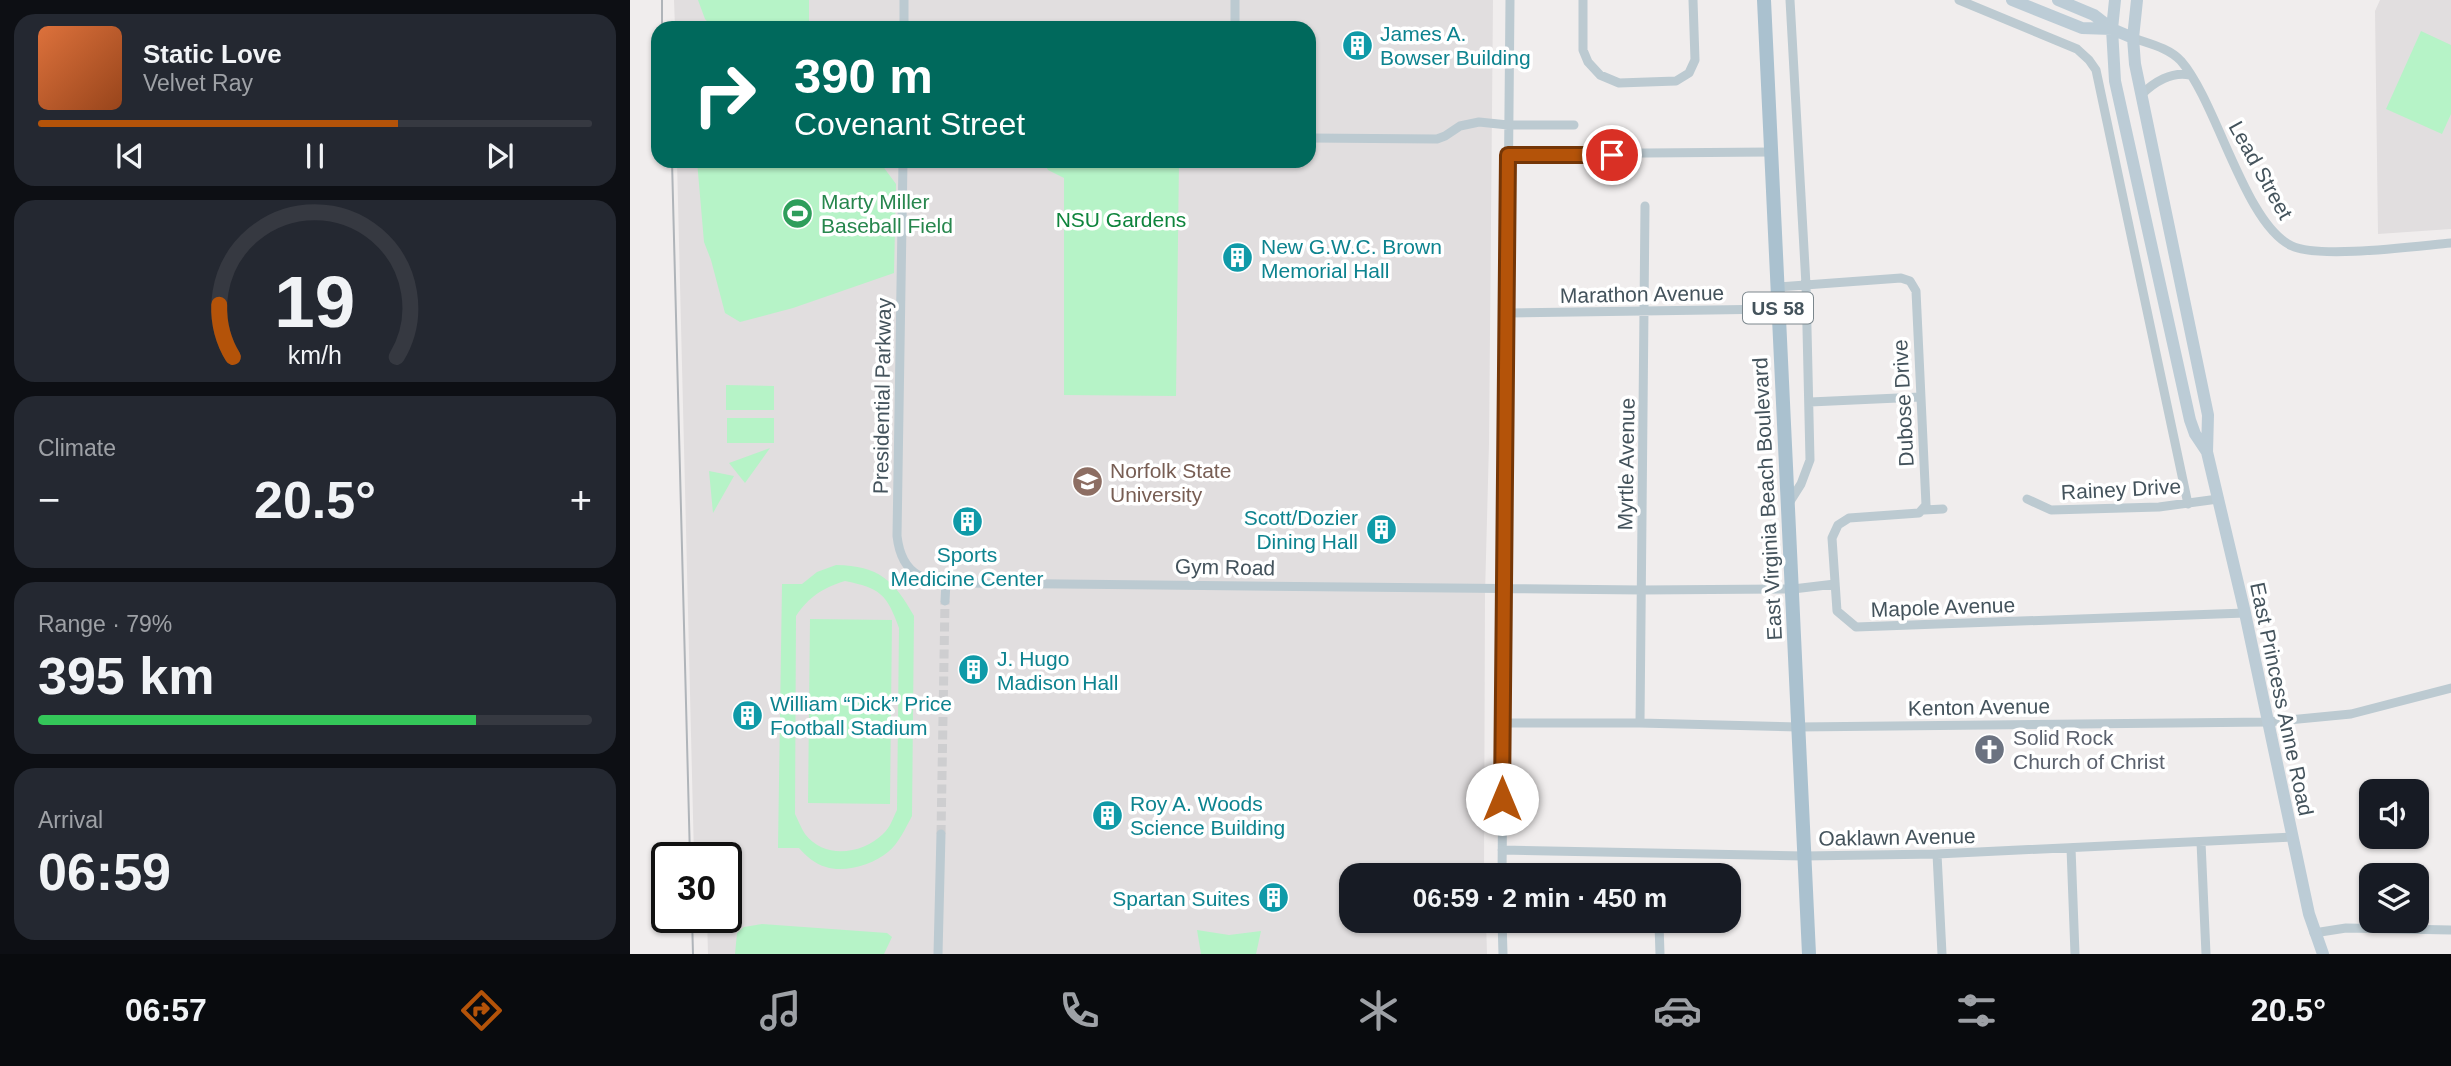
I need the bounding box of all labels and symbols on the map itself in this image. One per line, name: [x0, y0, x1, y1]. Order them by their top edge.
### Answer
place label: James A. Bowser Building: [1380, 22, 1531, 69]
building icon: James A. Bowser Building: [1340, 28, 1374, 62]
street label: Lead Street: [2225, 117, 2297, 223]
pin: [1582, 125, 1642, 185]
place label: Marty Miller Baseball Field: [821, 190, 953, 237]
sports icon: Marty Miller Baseball Field: [781, 196, 815, 230]
park label: NSU Gardens: [1056, 208, 1186, 231]
place label: New G.W.C. Brown Memorial Hall: [1261, 235, 1442, 282]
building icon: New G.W.C. Brown Memorial Hall: [1221, 241, 1255, 275]
street label: Marathon Avenue: [1560, 281, 1724, 307]
road number: US 58: [1743, 292, 1813, 324]
street label: Presidential Parkway: [869, 297, 895, 494]
street label: Dubose Drive: [1888, 339, 1918, 467]
street label: East Virginia Beach Boulevard: [1748, 357, 1786, 641]
street label: Myrtle Avenue: [1613, 397, 1639, 531]
place label: Norfolk State University: [1110, 459, 1231, 506]
school or university icon: Norfolk State University: [1070, 465, 1104, 499]
street label: Rainey Drive: [2060, 474, 2182, 504]
building icon: Sports Medicine Center: [950, 505, 984, 539]
place label: Scott/Dozier Dining Hall: [1244, 506, 1358, 553]
building icon: Scott/Dozier Dining Hall: [1364, 512, 1398, 546]
place label: Sports Medicine Center: [891, 543, 1043, 590]
street label: Gym Road: [1175, 555, 1275, 579]
street label: East Princess Anne Road: [2246, 580, 2318, 818]
street label: Mapole Avenue: [1870, 593, 2016, 621]
place label: J. Hugo Madison Hall: [997, 647, 1118, 694]
building icon: J. Hugo Madison Hall: [957, 653, 991, 687]
place label: William “Dick” Price Football Stadium: [770, 692, 952, 739]
street label: Kenton Avenue: [1908, 694, 2050, 720]
building icon: William “Dick” Price Football Stadium: [730, 698, 764, 732]
place label: Solid Rock Church of Christ: [2013, 726, 2165, 773]
church icon: Solid Rock Church of Christ: [1973, 732, 2007, 766]
position arrow: [1465, 762, 1539, 836]
place label: Roy A. Woods Science Building: [1130, 792, 1285, 839]
building icon: Roy A. Woods Science Building: [1090, 798, 1124, 832]
street label: Oaklawn Avenue: [1818, 824, 1976, 850]
speed limit sign: 30: [651, 842, 742, 933]
building icon: Spartan Suites: [1256, 881, 1290, 915]
place label: Spartan Suites: [1112, 887, 1250, 910]

